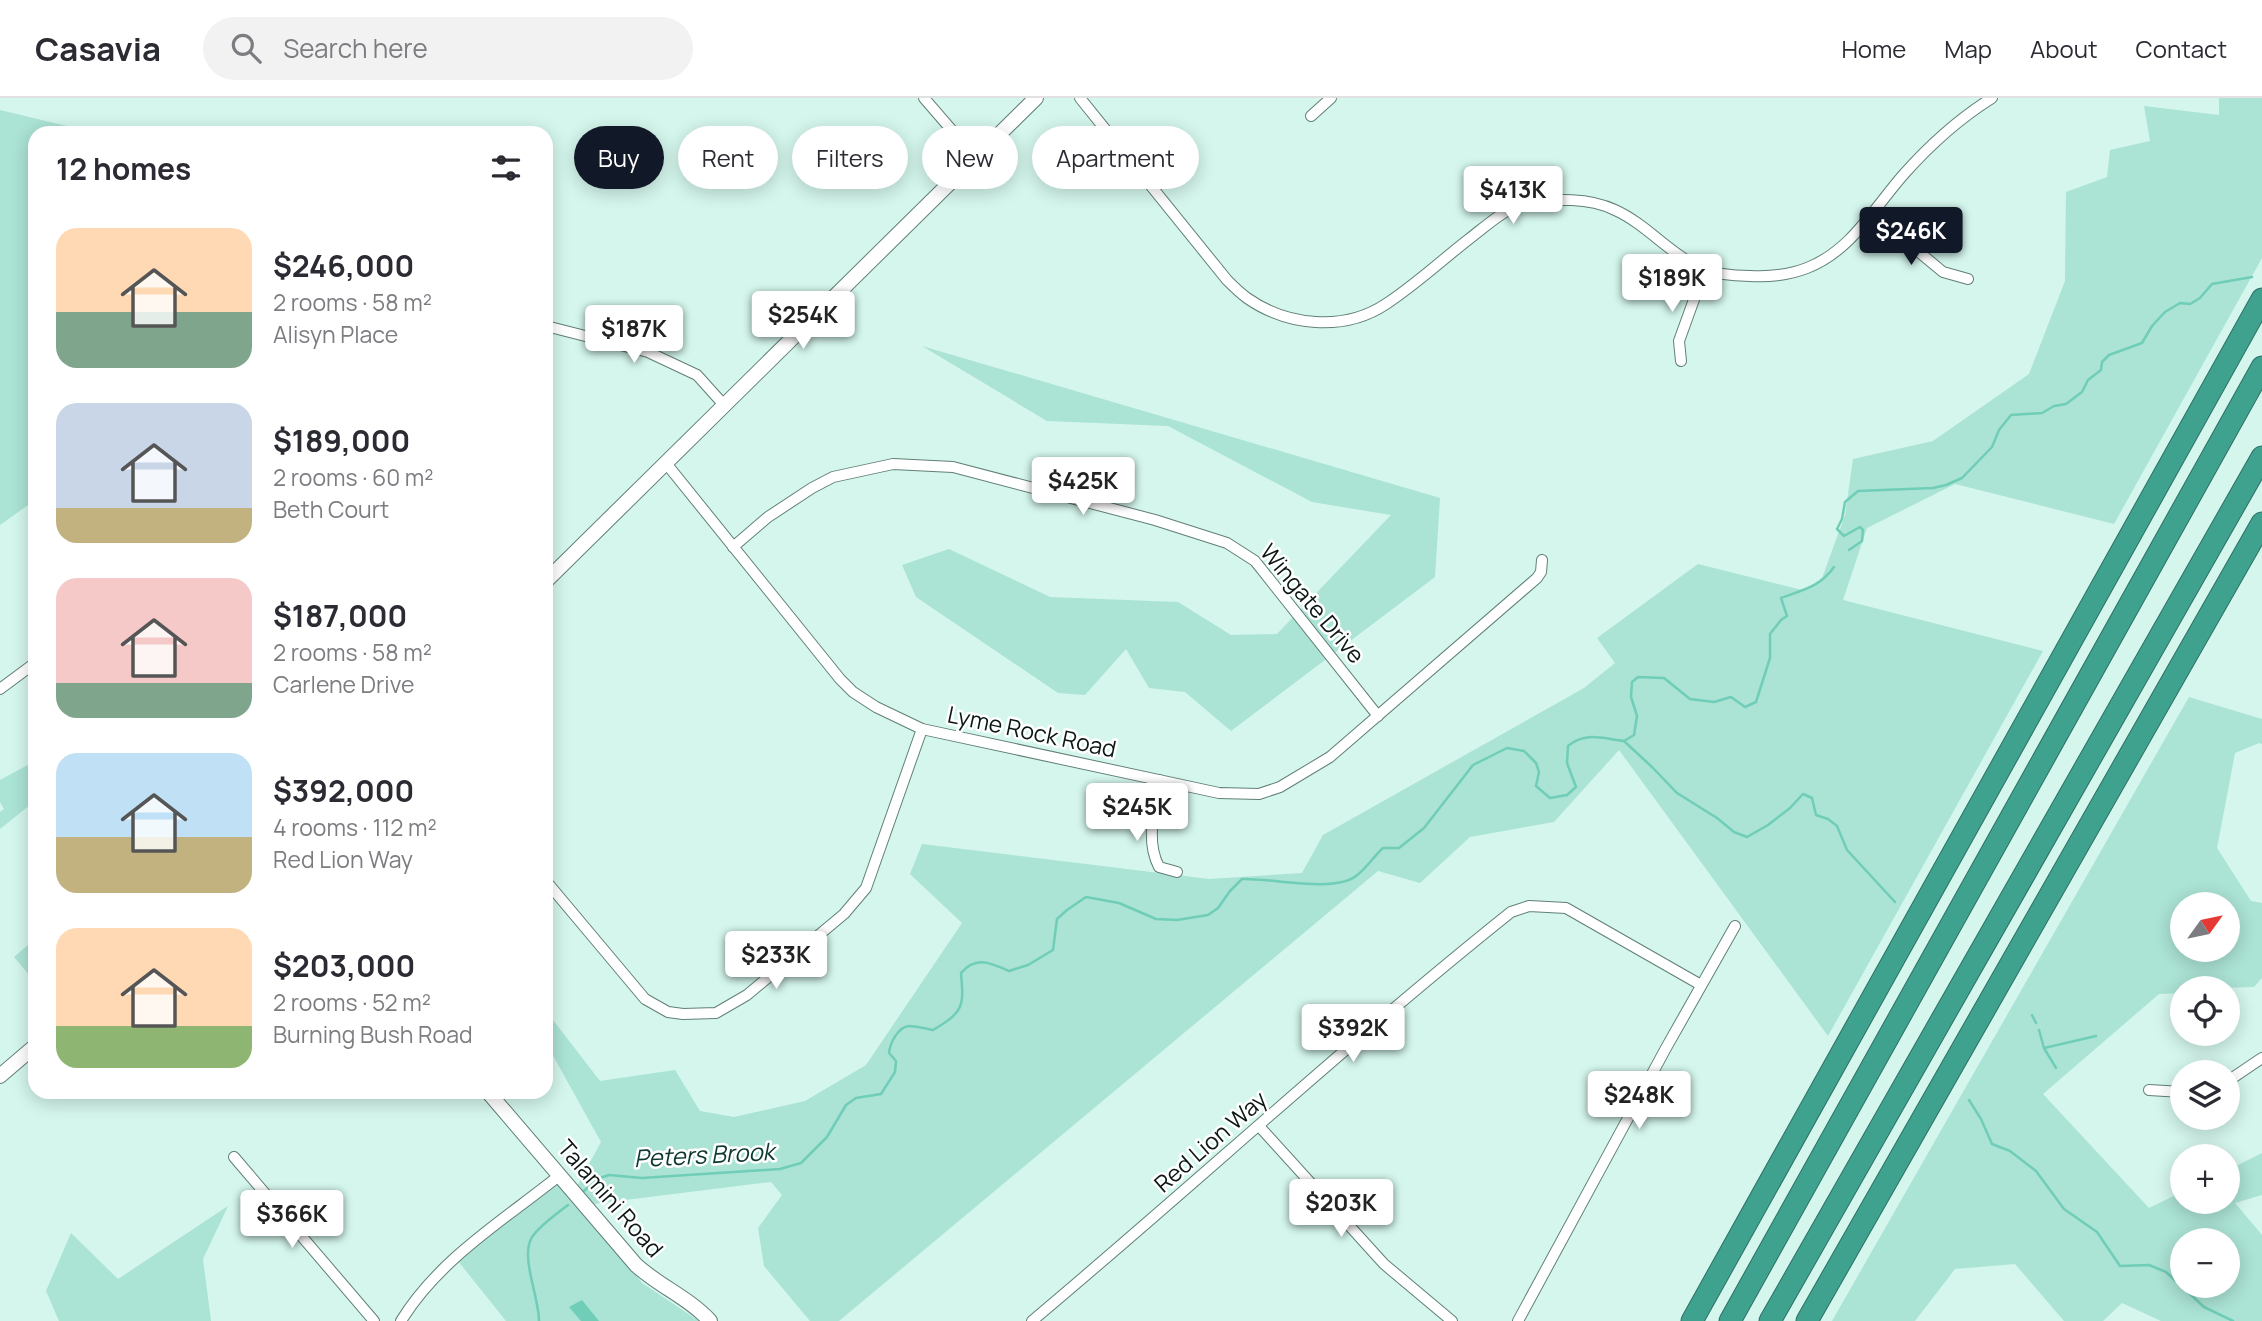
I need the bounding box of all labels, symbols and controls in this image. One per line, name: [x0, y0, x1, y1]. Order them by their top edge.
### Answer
search box: [203, 17, 693, 80]
text: Casavia: [35, 26, 161, 71]
icon: search: [227, 29, 265, 67]
text: Search here: [283, 30, 428, 66]
text: Home: [1841, 32, 1906, 65]
text: Map: [1944, 32, 1992, 65]
text: About: [2030, 32, 2098, 65]
text: Contact: [2136, 32, 2227, 65]
chip: Buy: [574, 126, 664, 189]
chip: Rent: [678, 126, 778, 189]
chip: Filters: [792, 126, 908, 189]
chip: New: [922, 126, 1018, 189]
chip: Apartment: [1032, 126, 1199, 189]
text: 12 homes: [56, 148, 191, 189]
icon: filters: [487, 149, 525, 187]
pin: $413K: [1464, 166, 1562, 226]
text: $413K: [1480, 173, 1546, 205]
pin: $246K: [1862, 208, 1960, 267]
text: $246K: [1876, 214, 1946, 246]
text: $246,000: [273, 245, 414, 286]
pin: $189K: [1623, 254, 1721, 314]
icon: home: [112, 256, 196, 340]
text: $189K: [1638, 261, 1706, 293]
text: 2 rooms · 58 m²: [273, 286, 432, 318]
pin: $254K: [754, 292, 852, 351]
text: $254K: [768, 298, 838, 330]
pin: $187K: [585, 306, 683, 365]
text: $187K: [601, 312, 667, 344]
text: Alisyn Place: [273, 318, 398, 350]
text: $189,000: [273, 420, 410, 461]
icon: home: [112, 431, 196, 515]
pin: $425K: [1034, 458, 1132, 517]
text: 2 rooms · 60 m²: [273, 461, 434, 493]
text: $425K: [1048, 464, 1118, 496]
text: Beth Court: [273, 493, 389, 525]
street label: Wingate Drive: [1253, 536, 1373, 670]
text: $187,000: [273, 595, 407, 636]
icon: home: [112, 606, 196, 690]
text: 2 rooms · 58 m²: [273, 636, 432, 668]
text: Carlene Drive: [273, 668, 414, 700]
street label: Lyme Rock Road: [945, 698, 1119, 764]
text: $392,000: [273, 770, 414, 811]
icon: home: [112, 781, 196, 865]
pin: $245K: [1088, 784, 1186, 843]
text: $245K: [1102, 790, 1172, 822]
text: 4 rooms · 112 m²: [273, 811, 437, 843]
text: Red Lion Way: [273, 843, 413, 875]
north arrow: [2170, 892, 2240, 962]
map controls: [2170, 892, 2240, 1298]
pin: $233K: [727, 932, 825, 991]
text: $233K: [741, 938, 811, 970]
text: $203,000: [273, 945, 415, 986]
icon: home: [112, 956, 196, 1040]
button: locate: [2170, 976, 2240, 1046]
text: 2 rooms · 52 m²: [273, 986, 431, 1018]
pin: $392K: [1304, 1004, 1402, 1064]
text: $392K: [1318, 1011, 1388, 1043]
text: Burning Bush Road: [273, 1018, 473, 1050]
button: layers: [2170, 1060, 2240, 1130]
pin: $248K: [1590, 1072, 1688, 1131]
text: $248K: [1604, 1078, 1674, 1110]
street label: Red Lion Way: [1147, 1083, 1273, 1199]
street label: Talamini Road: [551, 1132, 671, 1264]
water label: Peters Brook: [633, 1134, 778, 1174]
button: +: [2170, 1144, 2240, 1214]
pin: $203K: [1292, 1180, 1390, 1239]
text: $203K: [1305, 1186, 1377, 1218]
pin: $366K: [243, 1190, 341, 1250]
text: $366K: [256, 1197, 328, 1229]
button: −: [2170, 1228, 2240, 1298]

